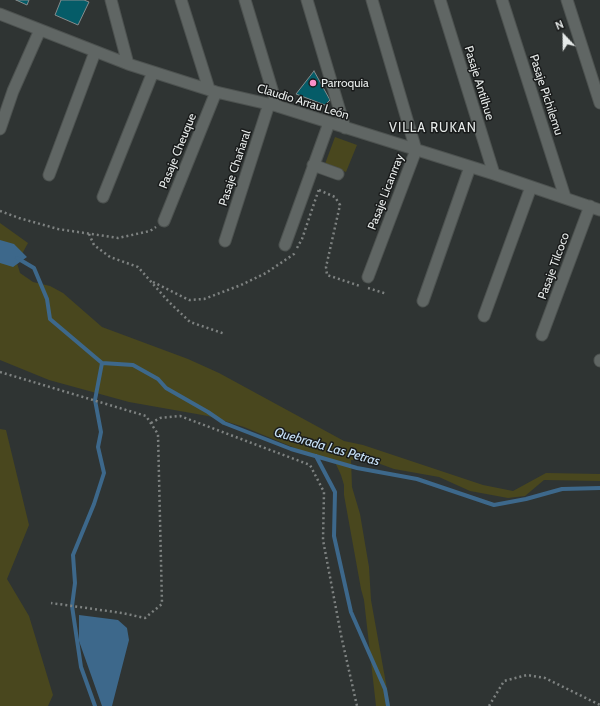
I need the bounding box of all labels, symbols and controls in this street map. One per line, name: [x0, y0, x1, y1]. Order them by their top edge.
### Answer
north arrow: [544, 16, 584, 56]
text: N: [553, 17, 566, 33]
street label: Pasaje Antilhue: [461, 44, 497, 122]
street label: Pasaje Pichilemu: [526, 53, 566, 137]
place label: Parroquia: [321, 76, 369, 90]
marker: Parroquia: [308, 78, 318, 88]
street label: Claudio Arrau León: [255, 81, 351, 123]
street label: Pasaje Cheuque: [156, 111, 200, 191]
district label: VILLA RUKAN: [389, 120, 477, 136]
street label: Pasaje Chañaral: [216, 128, 254, 208]
street label: Pasaje Licanrray: [365, 152, 407, 232]
street label: Pasaje Tilcoco: [535, 231, 573, 301]
water label: Quebrada Las Petras: [272, 424, 382, 470]

